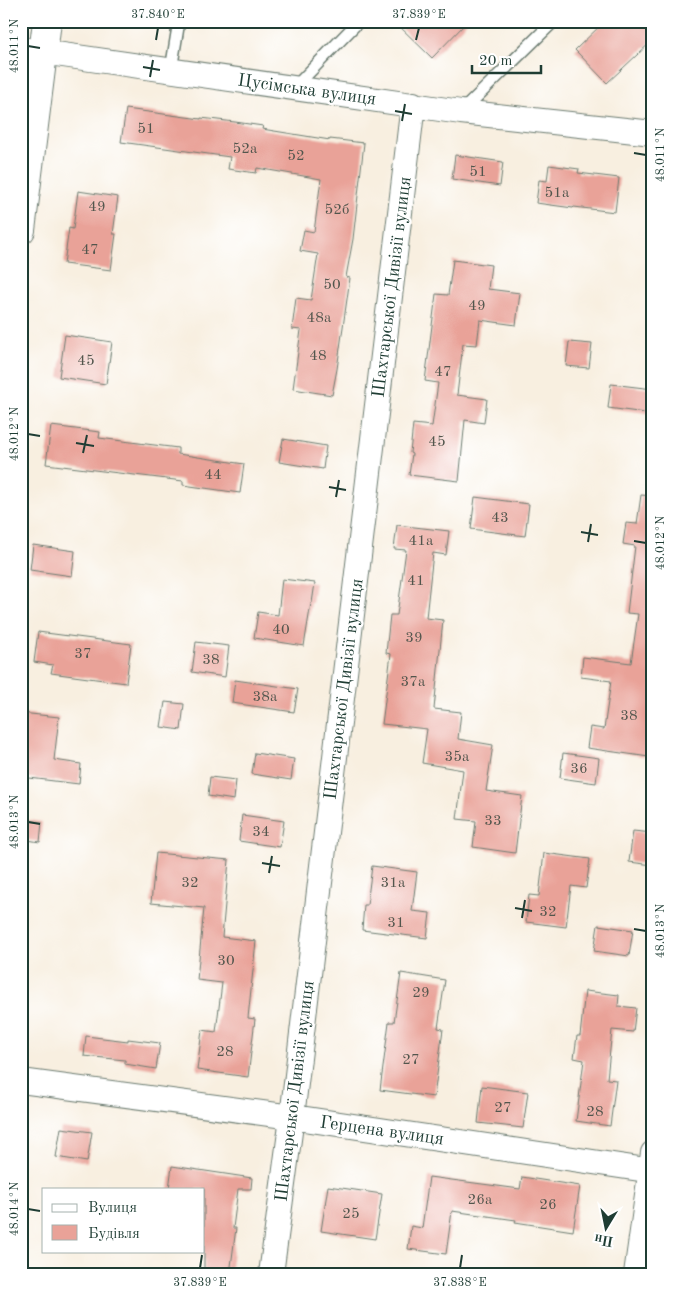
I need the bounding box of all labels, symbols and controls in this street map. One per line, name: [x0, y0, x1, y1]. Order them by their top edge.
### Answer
text: 37.840°E: [131, 9, 185, 21]
text: 37.839°E: [392, 9, 446, 21]
text: 48.011°N: [9, 19, 21, 73]
scale bar: [472, 42, 540, 74]
text: 20 m: [479, 54, 513, 69]
street label: Цусімська вулиця: [236, 71, 377, 109]
house number: 51: [137, 122, 155, 137]
text: 48.011°N: [655, 128, 667, 182]
house number: 52а: [233, 142, 258, 157]
house number: 52: [287, 149, 305, 164]
house number: 51: [469, 165, 487, 180]
street label: Шахтарської Дивізії вулиця: [369, 176, 414, 399]
house number: 51а: [545, 186, 570, 201]
house number: 49: [88, 200, 106, 215]
house number: 52б: [325, 203, 349, 218]
house number: 47: [81, 243, 99, 258]
house number: 50: [323, 278, 341, 293]
house number: 49: [468, 299, 486, 314]
house number: 48а: [307, 311, 332, 326]
house number: 48: [309, 349, 327, 364]
house number: 45: [77, 354, 95, 369]
house number: 47: [434, 365, 452, 380]
text: 48.012°N: [9, 407, 21, 461]
house number: 45: [428, 435, 446, 450]
house number: 44: [204, 468, 222, 483]
house number: 43: [491, 511, 509, 526]
text: 48.012°N: [655, 516, 667, 570]
house number: 41а: [409, 534, 434, 549]
house number: 41: [407, 574, 425, 589]
street label: Шахтарської Дивізії вулиця: [321, 578, 366, 801]
house number: 40: [272, 623, 290, 638]
house number: 39: [405, 631, 423, 646]
house number: 37: [74, 647, 92, 662]
house number: 38: [202, 653, 220, 668]
house number: 37а: [401, 675, 426, 690]
house number: 38а: [253, 690, 278, 705]
house number: 38: [620, 709, 638, 724]
house number: 35а: [445, 750, 470, 765]
house number: 36: [570, 762, 588, 777]
text: 48.013°N: [9, 795, 21, 849]
house number: 33: [484, 814, 502, 829]
house number: 34: [252, 825, 270, 840]
house number: 32: [181, 876, 199, 891]
house number: 31а: [381, 876, 406, 891]
text: 48.013°N: [655, 904, 667, 958]
house number: 32: [539, 905, 557, 920]
house number: 31: [387, 916, 405, 931]
house number: 30: [217, 954, 235, 969]
street label: Шахтарської Дивізії вулиця: [272, 980, 317, 1203]
house number: 29: [412, 986, 430, 1001]
house number: 28: [216, 1045, 234, 1060]
house number: 27: [402, 1053, 420, 1068]
house number: 27: [494, 1101, 512, 1116]
house number: 28: [586, 1105, 604, 1120]
street label: Герцена вулиця: [319, 1113, 445, 1149]
text: 48.014°N: [9, 1182, 21, 1236]
legend: [42, 1188, 205, 1252]
house number: 26а: [468, 1193, 493, 1208]
house number: 26: [539, 1198, 557, 1213]
text: Вулиця: [88, 1201, 137, 1216]
north arrow: [582, 1202, 632, 1252]
house number: 25: [342, 1207, 360, 1222]
text: Будівля: [88, 1227, 140, 1242]
text: Пн: [593, 1231, 615, 1248]
text: 37.839°E: [173, 1277, 227, 1289]
text: 37.838°E: [433, 1277, 487, 1289]

